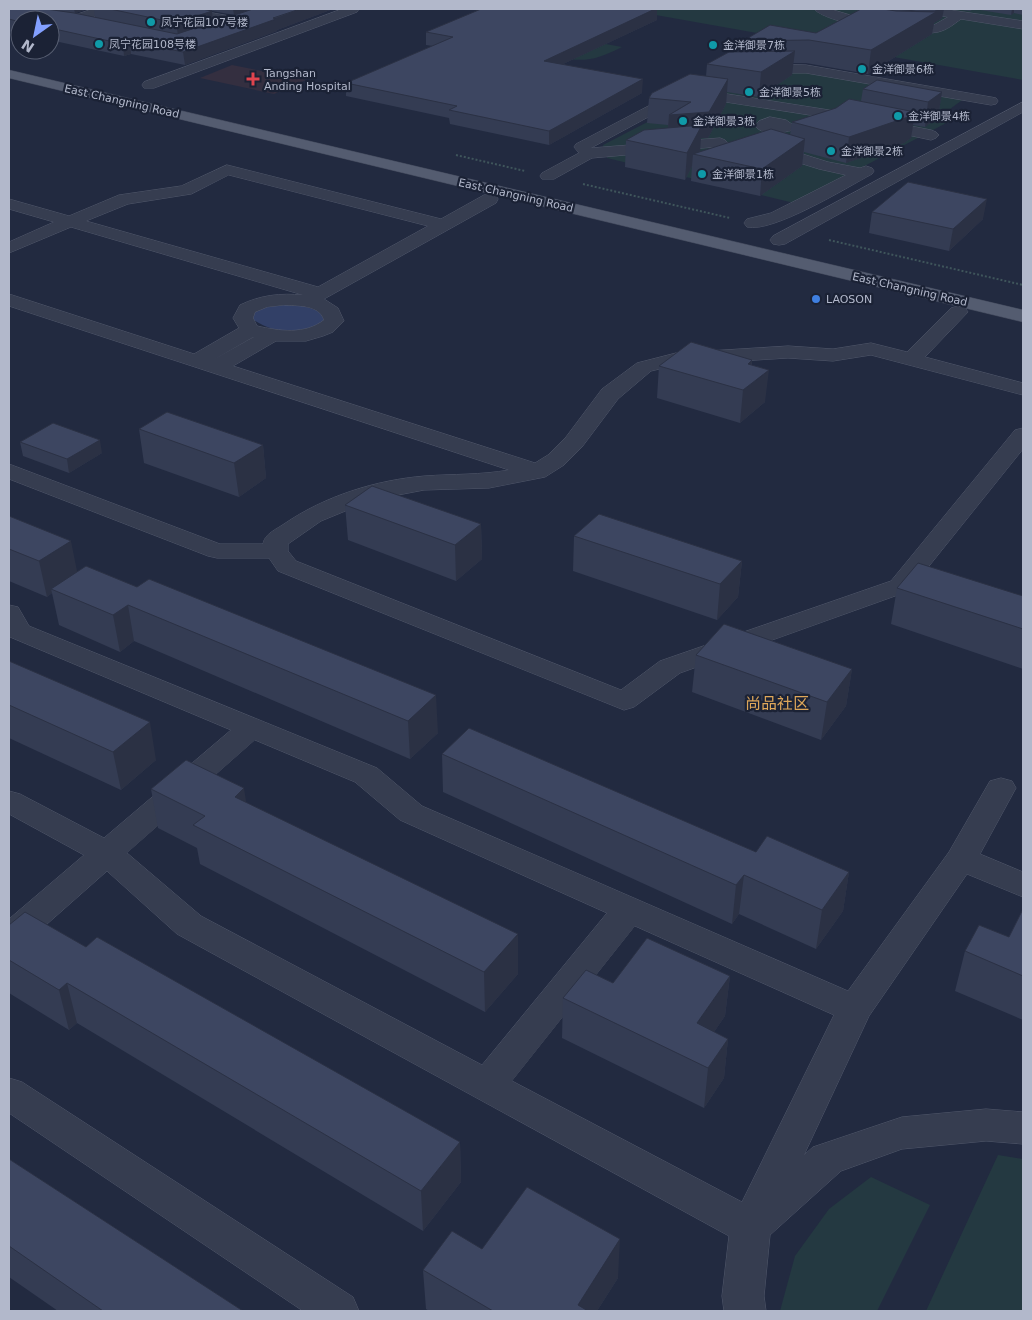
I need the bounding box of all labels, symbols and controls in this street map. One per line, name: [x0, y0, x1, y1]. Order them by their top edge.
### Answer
north arrow: [10, 10, 60, 60]
marker: 凤宁花园107号楼: [145, 16, 157, 28]
place label: 凤宁花园107号楼: [161, 16, 248, 29]
text: N: [19, 36, 37, 56]
marker: 凤宁花园108号楼: [93, 38, 105, 50]
place label: 凤宁花园108号楼: [109, 38, 196, 51]
marker: 金洋御景7栋: [707, 39, 719, 51]
place label: 金洋御景7栋: [723, 39, 785, 52]
marker: 金洋御景6栋: [856, 63, 868, 75]
place label: 金洋御景6栋: [872, 63, 934, 76]
place label: Tangshan Anding Hospital: [263, 67, 351, 93]
marker: Tangshan Anding Hospital: [246, 72, 260, 86]
street label: East Changning Road: [63, 82, 181, 121]
marker: 金洋御景5栋: [743, 86, 755, 98]
place label: 金洋御景5栋: [759, 86, 821, 99]
marker: 金洋御景4栋: [892, 110, 904, 122]
place label: 金洋御景4栋: [908, 110, 970, 123]
marker: 金洋御景3栋: [677, 115, 689, 127]
place label: 金洋御景3栋: [693, 115, 755, 128]
marker: 金洋御景2栋: [825, 145, 837, 157]
place label: 金洋御景2栋: [841, 145, 903, 158]
marker: 金洋御景1栋: [696, 168, 708, 180]
place label: 金洋御景1栋: [712, 168, 774, 181]
street label: East Changning Road: [457, 176, 575, 215]
street label: East Changning Road: [851, 270, 969, 309]
marker: LAOSON: [810, 293, 822, 305]
place label: LAOSON: [826, 293, 872, 306]
district label: 尚品社区: [745, 694, 809, 713]

